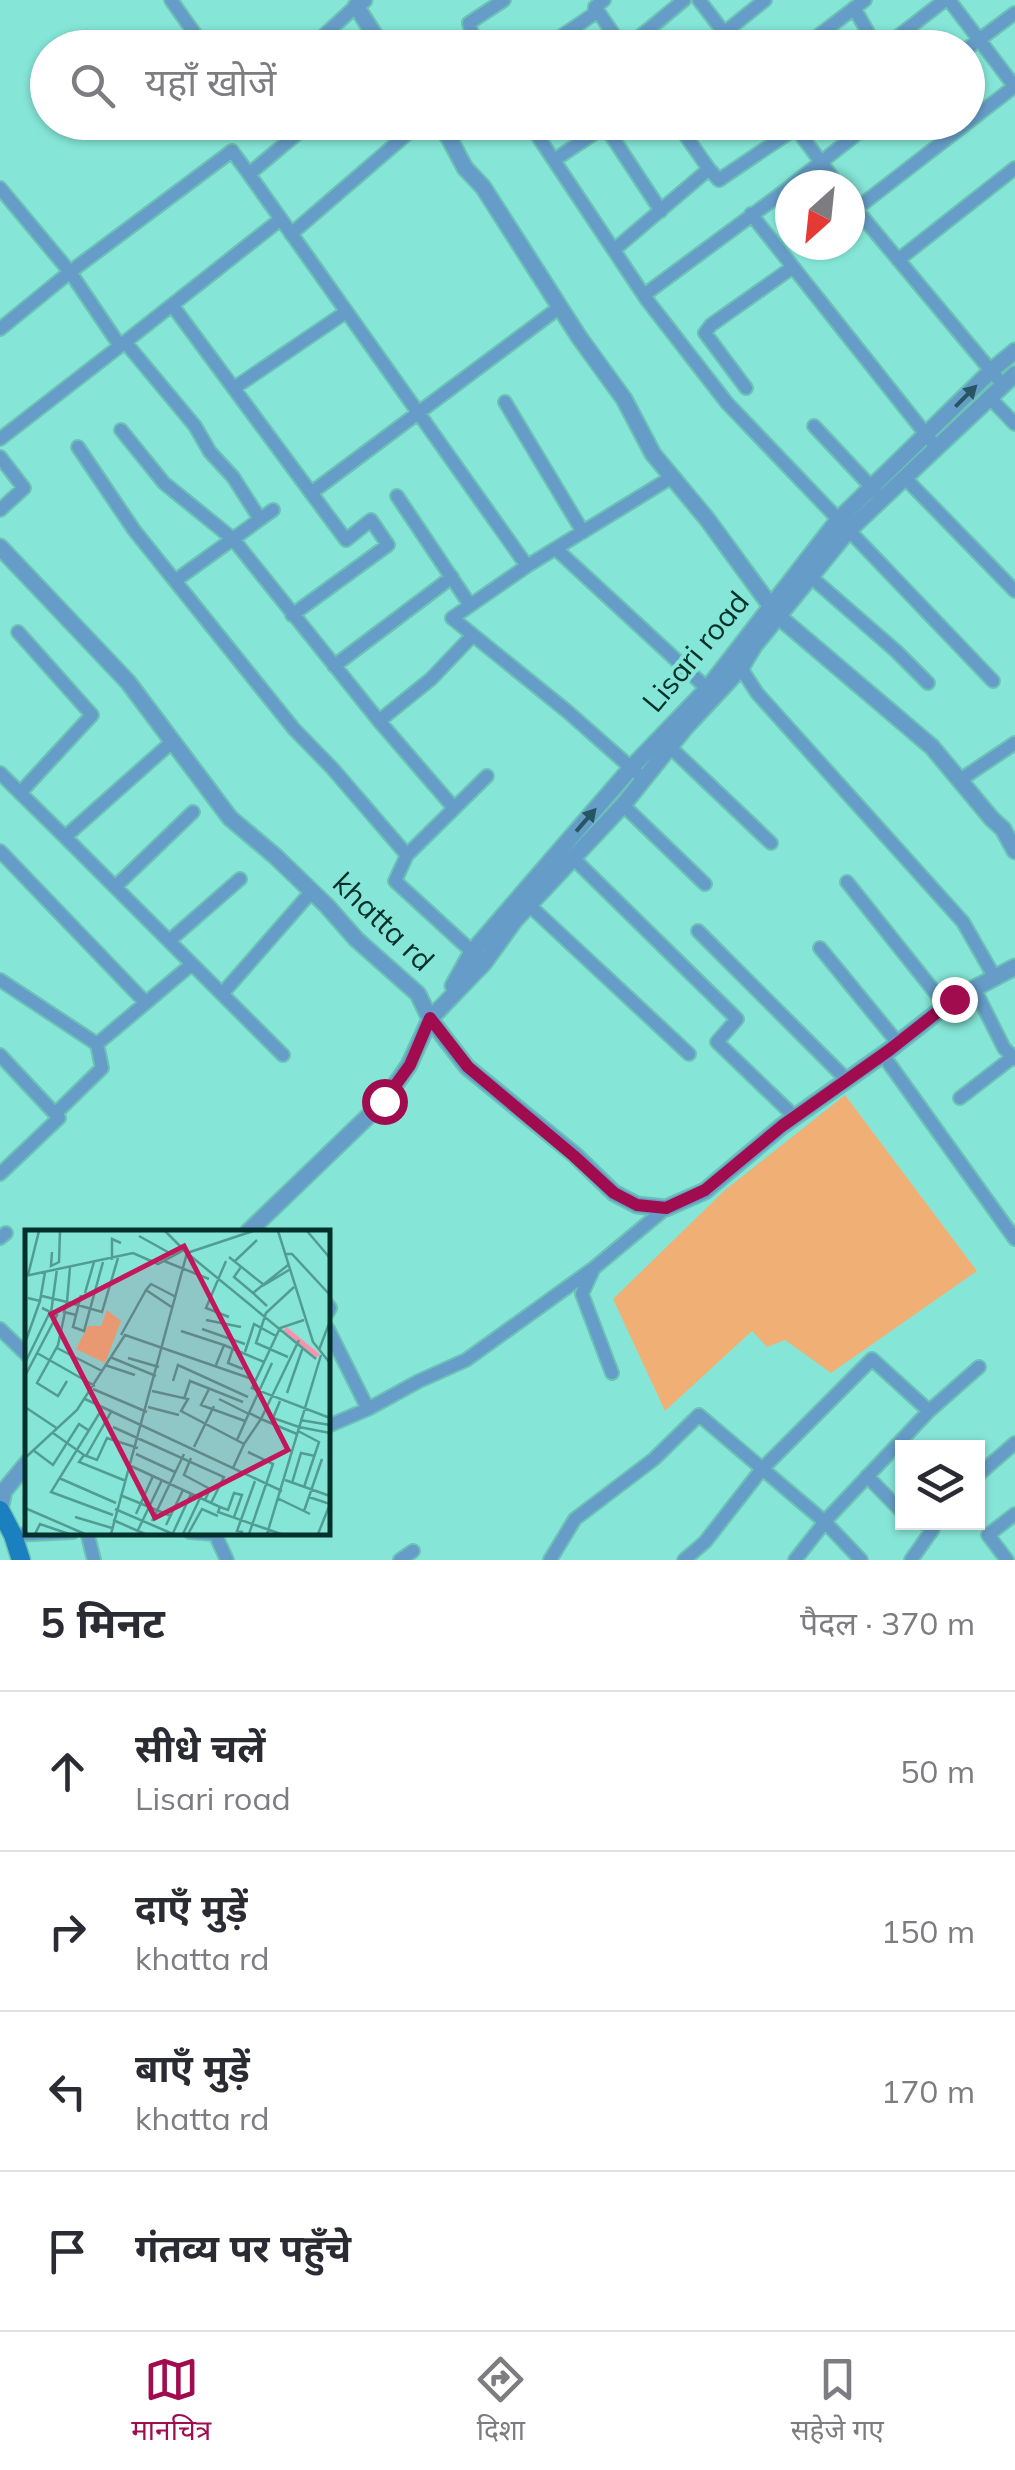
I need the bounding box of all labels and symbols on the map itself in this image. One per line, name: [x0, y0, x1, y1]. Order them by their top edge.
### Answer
north arrow: [775, 170, 865, 260]
one-way arrow: [953, 385, 977, 408]
street label: Lisari road: [634, 583, 757, 720]
one-way arrow: [574, 808, 596, 833]
street label: khatta rd: [325, 864, 442, 979]
route end: [932, 977, 978, 1023]
route start: [362, 1079, 408, 1125]
inset map: [25, 1230, 330, 1535]

